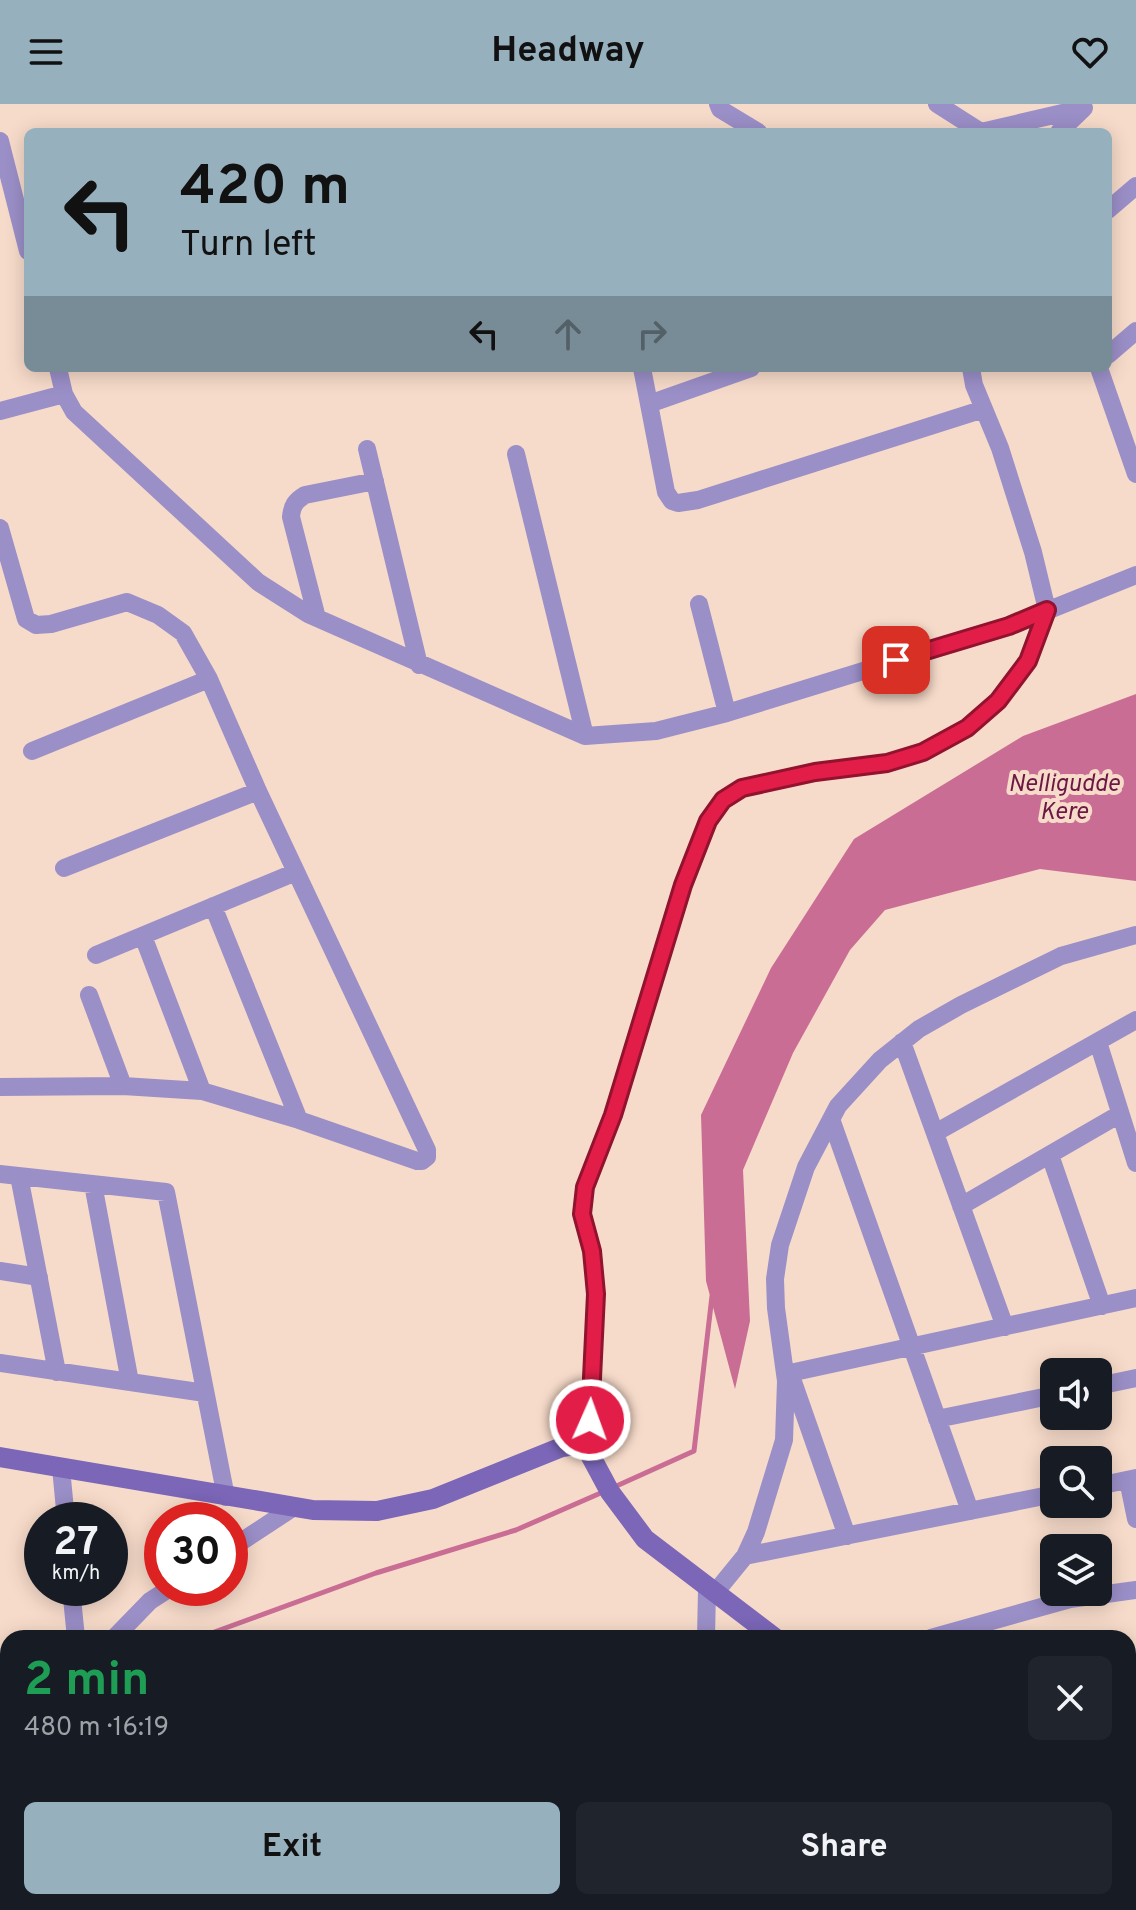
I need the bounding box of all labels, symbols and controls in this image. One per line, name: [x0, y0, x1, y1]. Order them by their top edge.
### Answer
text: Headway: [491, 29, 645, 75]
icon: menu: [24, 30, 68, 74]
icon: heart: [1068, 30, 1112, 74]
text: 420 m: [180, 154, 350, 224]
icon: left: [48, 160, 152, 264]
text: Turn left: [180, 223, 317, 269]
icon: left: [462, 312, 506, 356]
icon: ahead: [546, 312, 590, 356]
icon: right: [630, 312, 674, 356]
pin: [862, 626, 930, 694]
icon: arrive: [874, 638, 918, 682]
water label: Nelligudde Kere: [1008, 770, 1120, 828]
map controls: [1040, 1358, 1112, 1606]
button: sound: [1040, 1358, 1112, 1430]
position arrow: [548, 1378, 632, 1462]
button: search: [1040, 1446, 1112, 1518]
speed limit sign: 30: [144, 1502, 248, 1606]
text: 27: [53, 1519, 99, 1569]
button: layers: [1040, 1534, 1112, 1606]
text: km/h: [52, 1561, 100, 1587]
text: 2 min: [24, 1652, 149, 1712]
button: close: [1028, 1656, 1112, 1740]
text: 480 m · 16:19: [24, 1712, 169, 1745]
button: Exit: [24, 1802, 560, 1894]
button: Share: [576, 1802, 1112, 1894]

